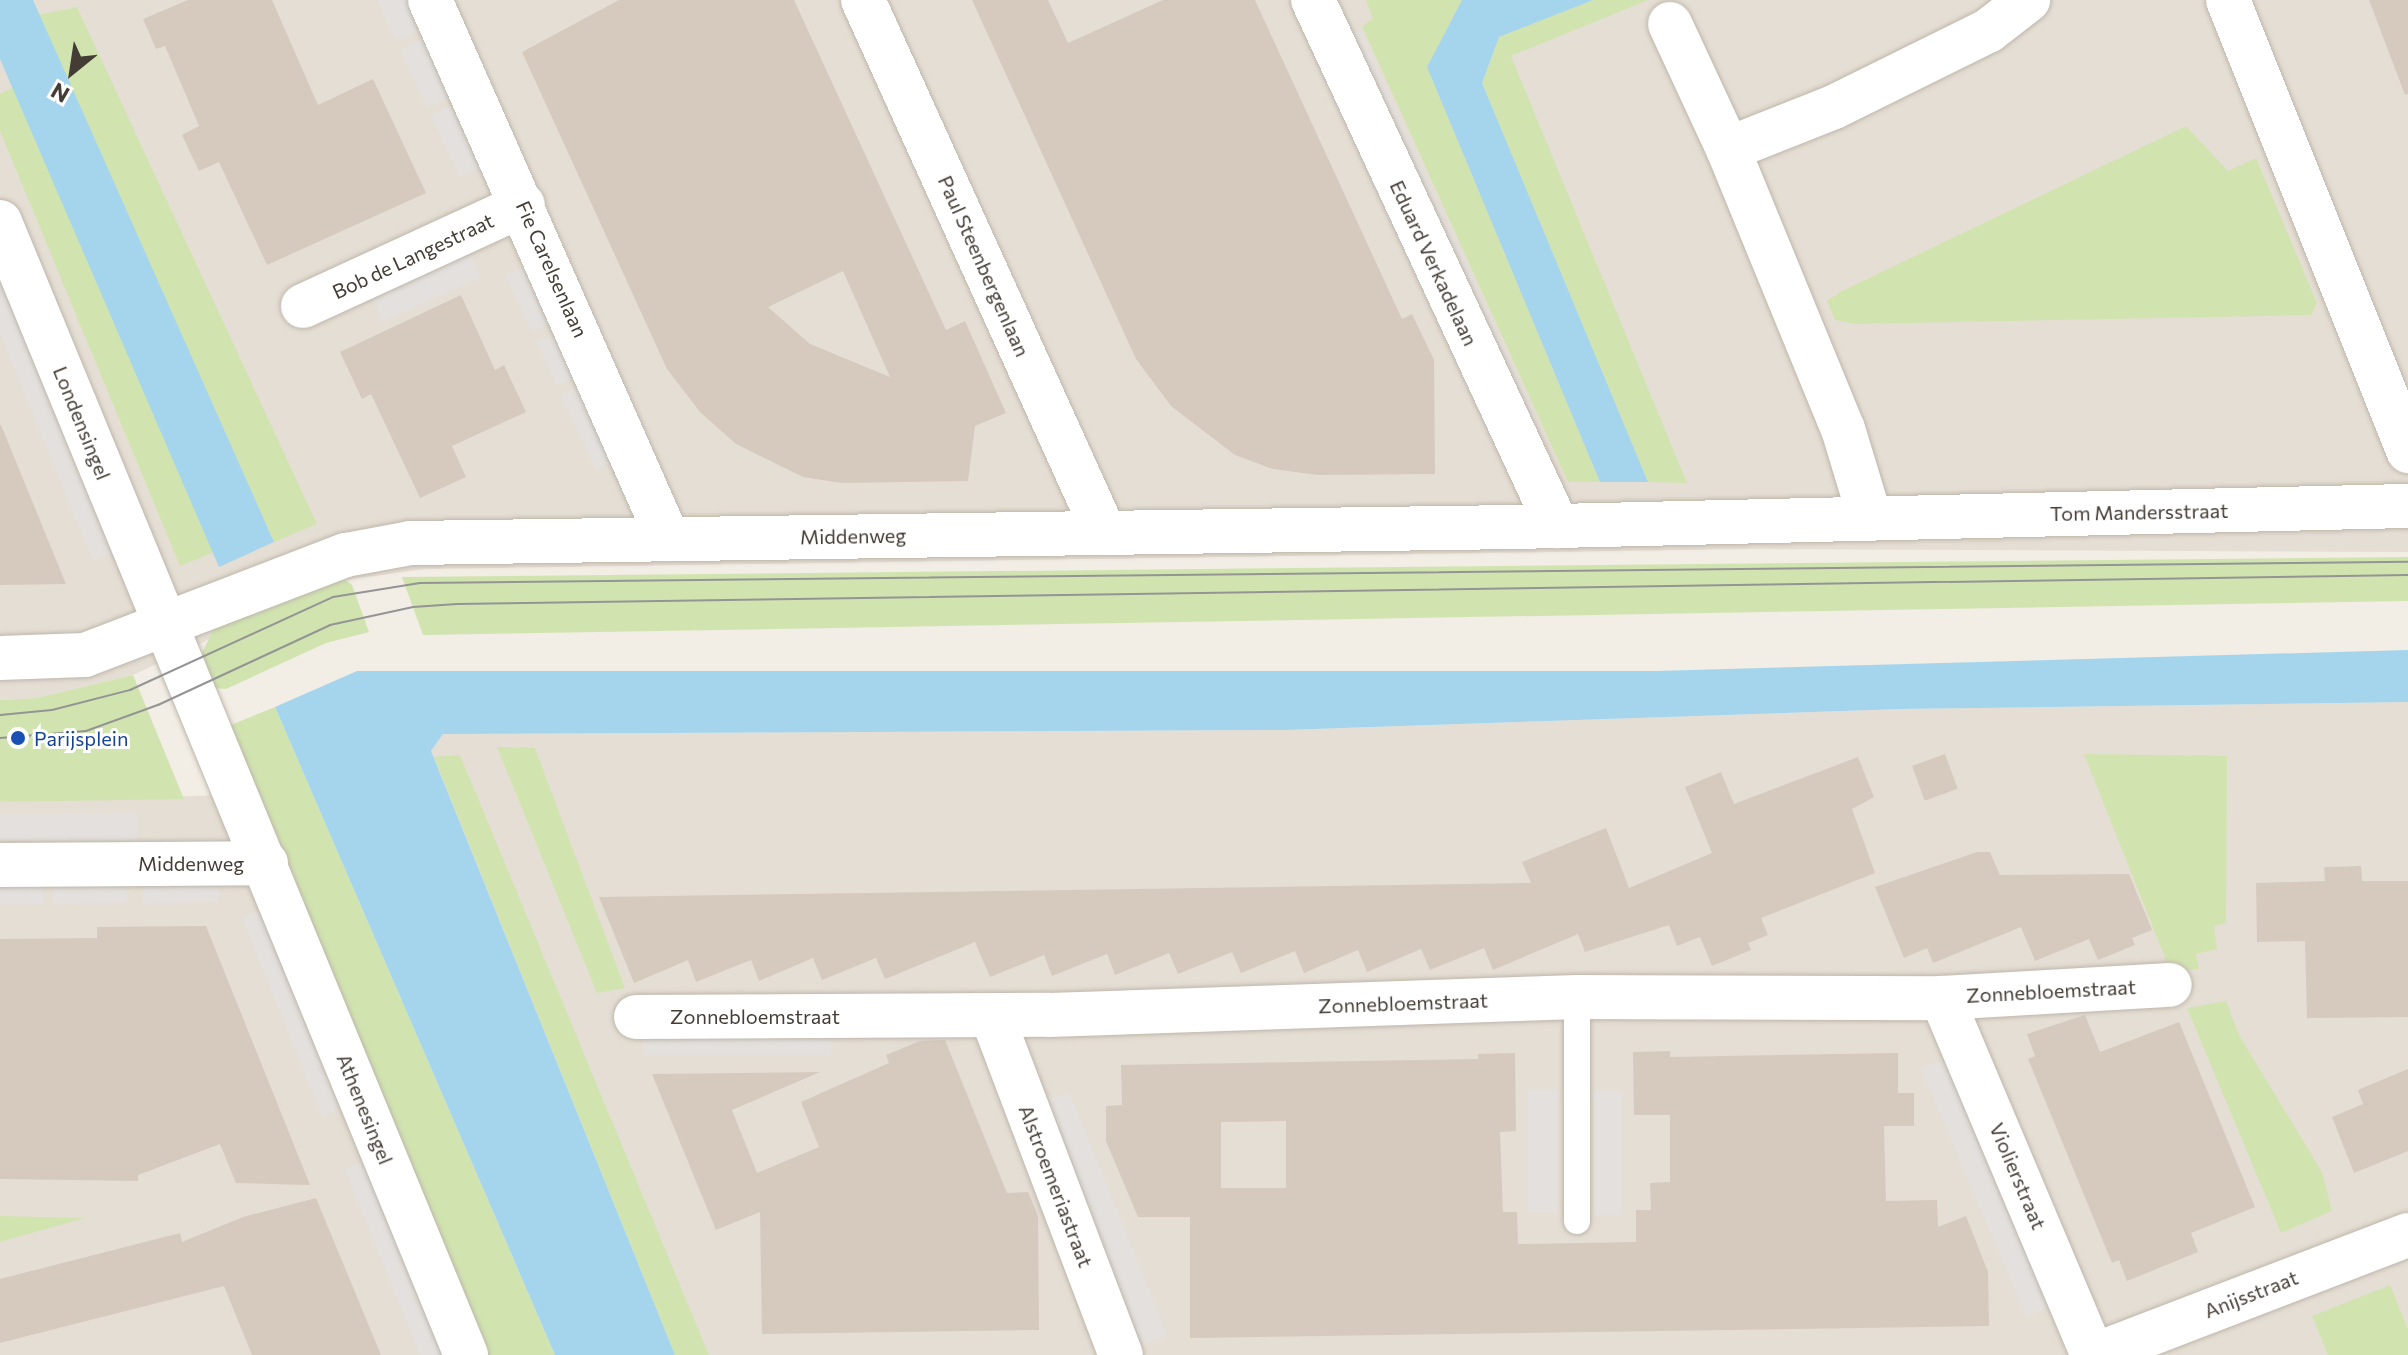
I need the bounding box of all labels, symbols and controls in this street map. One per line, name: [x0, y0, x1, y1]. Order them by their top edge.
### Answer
north arrow: [32, 32, 112, 112]
text: N: [46, 77, 74, 109]
street label: Paul Steenbergenlaan: [933, 172, 1035, 360]
street label: Eduard Verkadelaan: [1385, 176, 1483, 350]
street label: Fie Carelsenlaan: [511, 197, 593, 341]
street label: Bob de Langestraat: [329, 208, 497, 304]
street label: Londensingel: [48, 363, 116, 483]
street label: Tom Mandersstraat: [2050, 498, 2228, 526]
street label: Middenweg: [800, 523, 906, 549]
place label: Parijsplein: [34, 726, 128, 750]
marker: Parijsplein: [9, 729, 27, 747]
street label: Middenweg: [138, 851, 244, 875]
street label: Zonnebloemstraat: [1966, 975, 2136, 1007]
street label: Zonnebloemstraat: [1318, 988, 1488, 1018]
street label: Zonnebloemstraat: [670, 1004, 840, 1028]
street label: Athenesingel: [332, 1050, 398, 1168]
street label: Alstroemeriastraat: [1014, 1101, 1098, 1271]
street label: Violierstraat: [1985, 1119, 2051, 1233]
street label: Anijsstraat: [2201, 1265, 2301, 1323]

